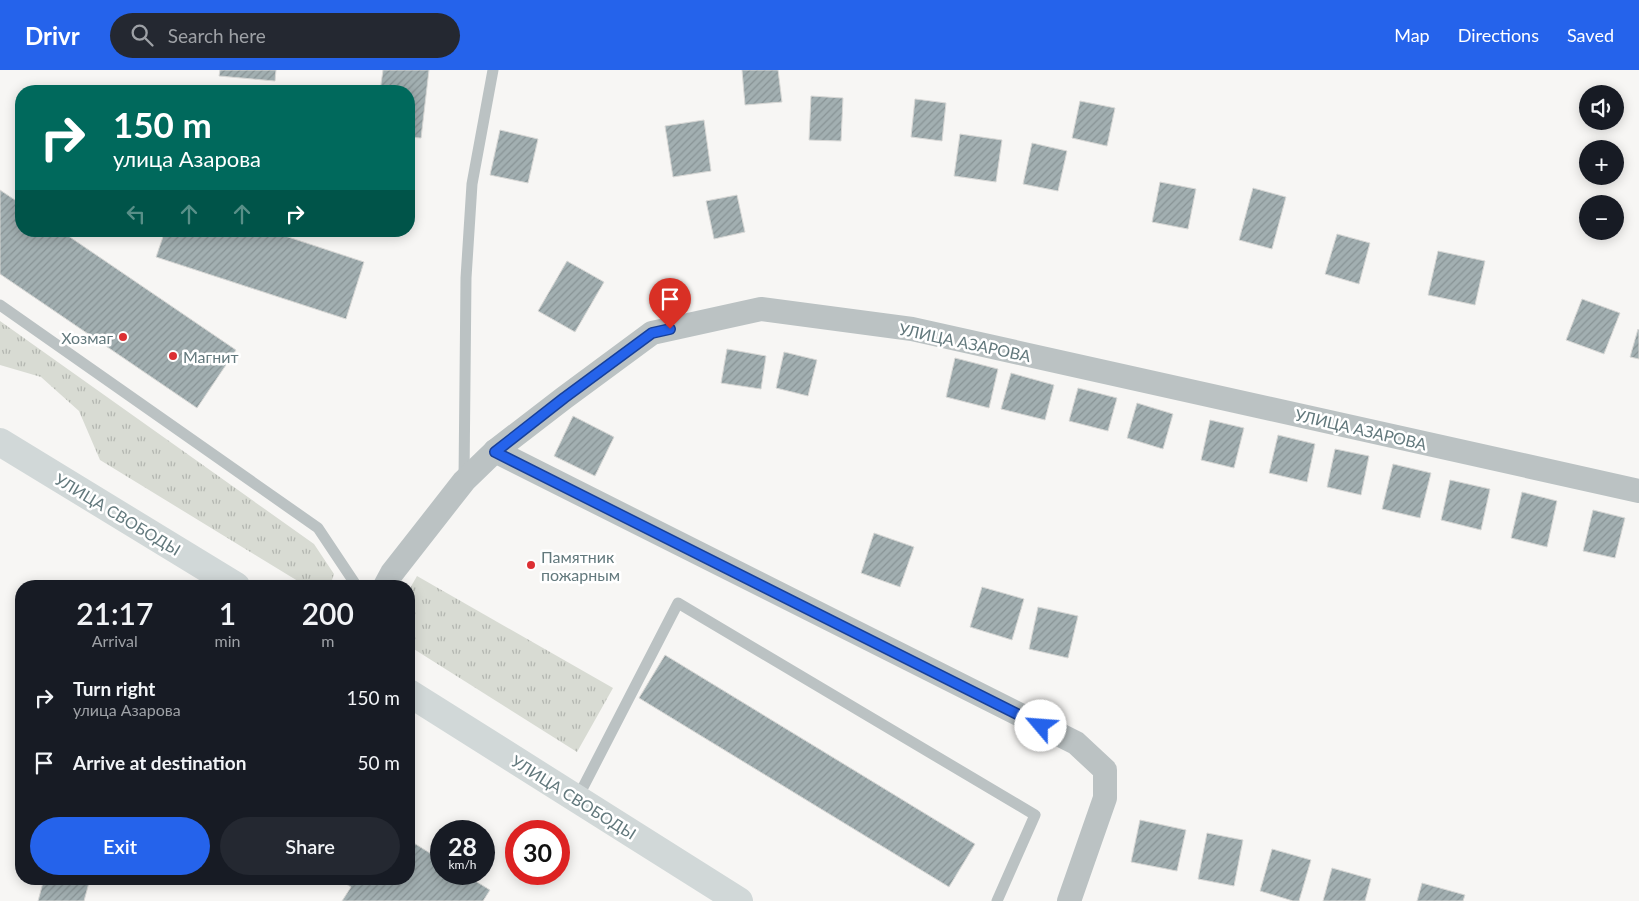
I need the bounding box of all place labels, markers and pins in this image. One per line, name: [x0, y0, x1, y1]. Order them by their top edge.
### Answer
pin: [649, 278, 691, 329]
place label: Хозмаг: [61, 328, 113, 347]
marker: Хозмаг: [117, 331, 129, 343]
place label: Магнит: [183, 347, 239, 366]
marker: Магнит: [167, 350, 179, 362]
place label: Памятник пожарным: [541, 547, 620, 584]
marker: Памятник пожарным: [525, 559, 537, 571]

